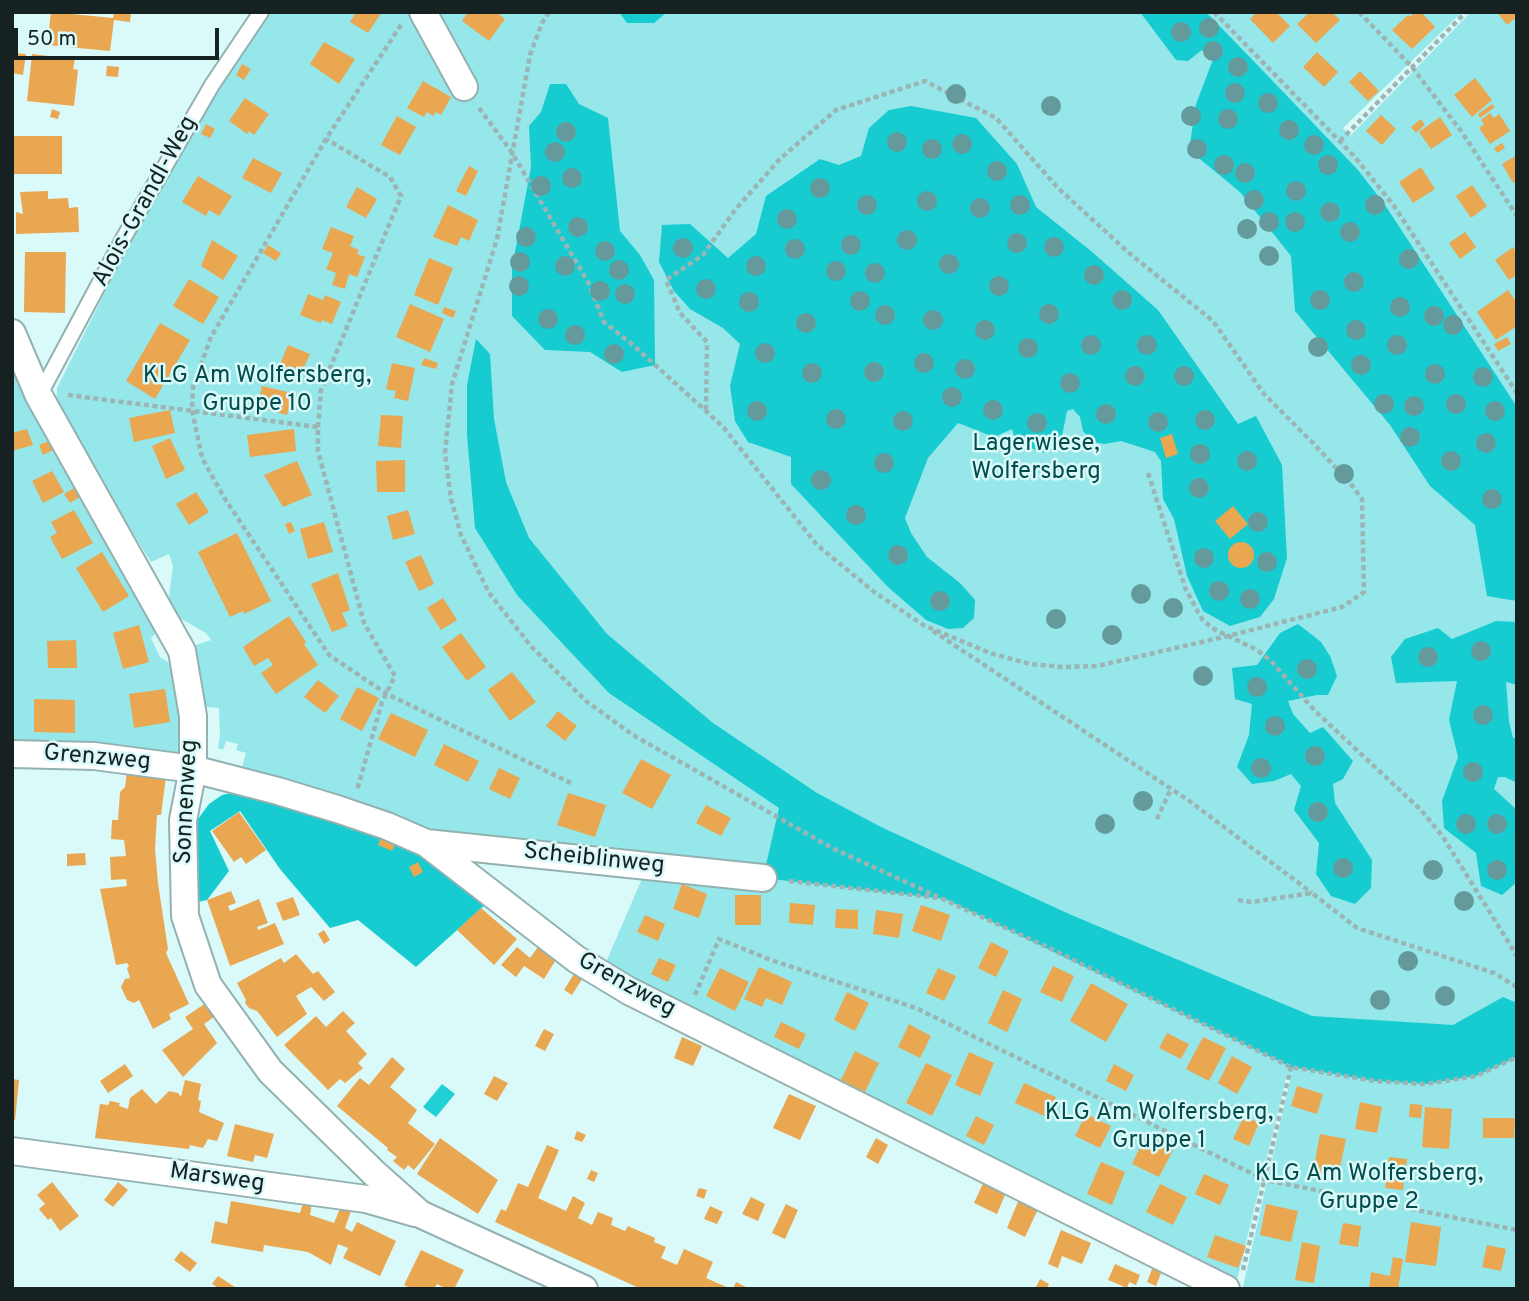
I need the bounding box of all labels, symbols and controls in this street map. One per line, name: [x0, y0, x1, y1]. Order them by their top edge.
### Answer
scale bar: [18, 14, 222, 58]
text: 50 m: [27, 26, 76, 53]
street label: Alois-Grandl-Weg: [87, 112, 205, 292]
park label: KLG Am Wolfersberg, Gruppe 10: [143, 363, 371, 419]
park label: Lagerwiese, Wolfersberg: [971, 431, 1101, 487]
street label: Sonnenweg: [170, 739, 206, 865]
street label: Grenzweg: [42, 740, 152, 778]
street label: Scheiblinweg: [522, 838, 666, 882]
street label: Grenzweg: [572, 947, 680, 1025]
park label: KLG Am Wolfersberg, Gruppe 1: [1045, 1100, 1273, 1156]
street label: Marsweg: [168, 1158, 266, 1200]
park label: KLG Am Wolfersberg, Gruppe 2: [1255, 1161, 1483, 1217]

